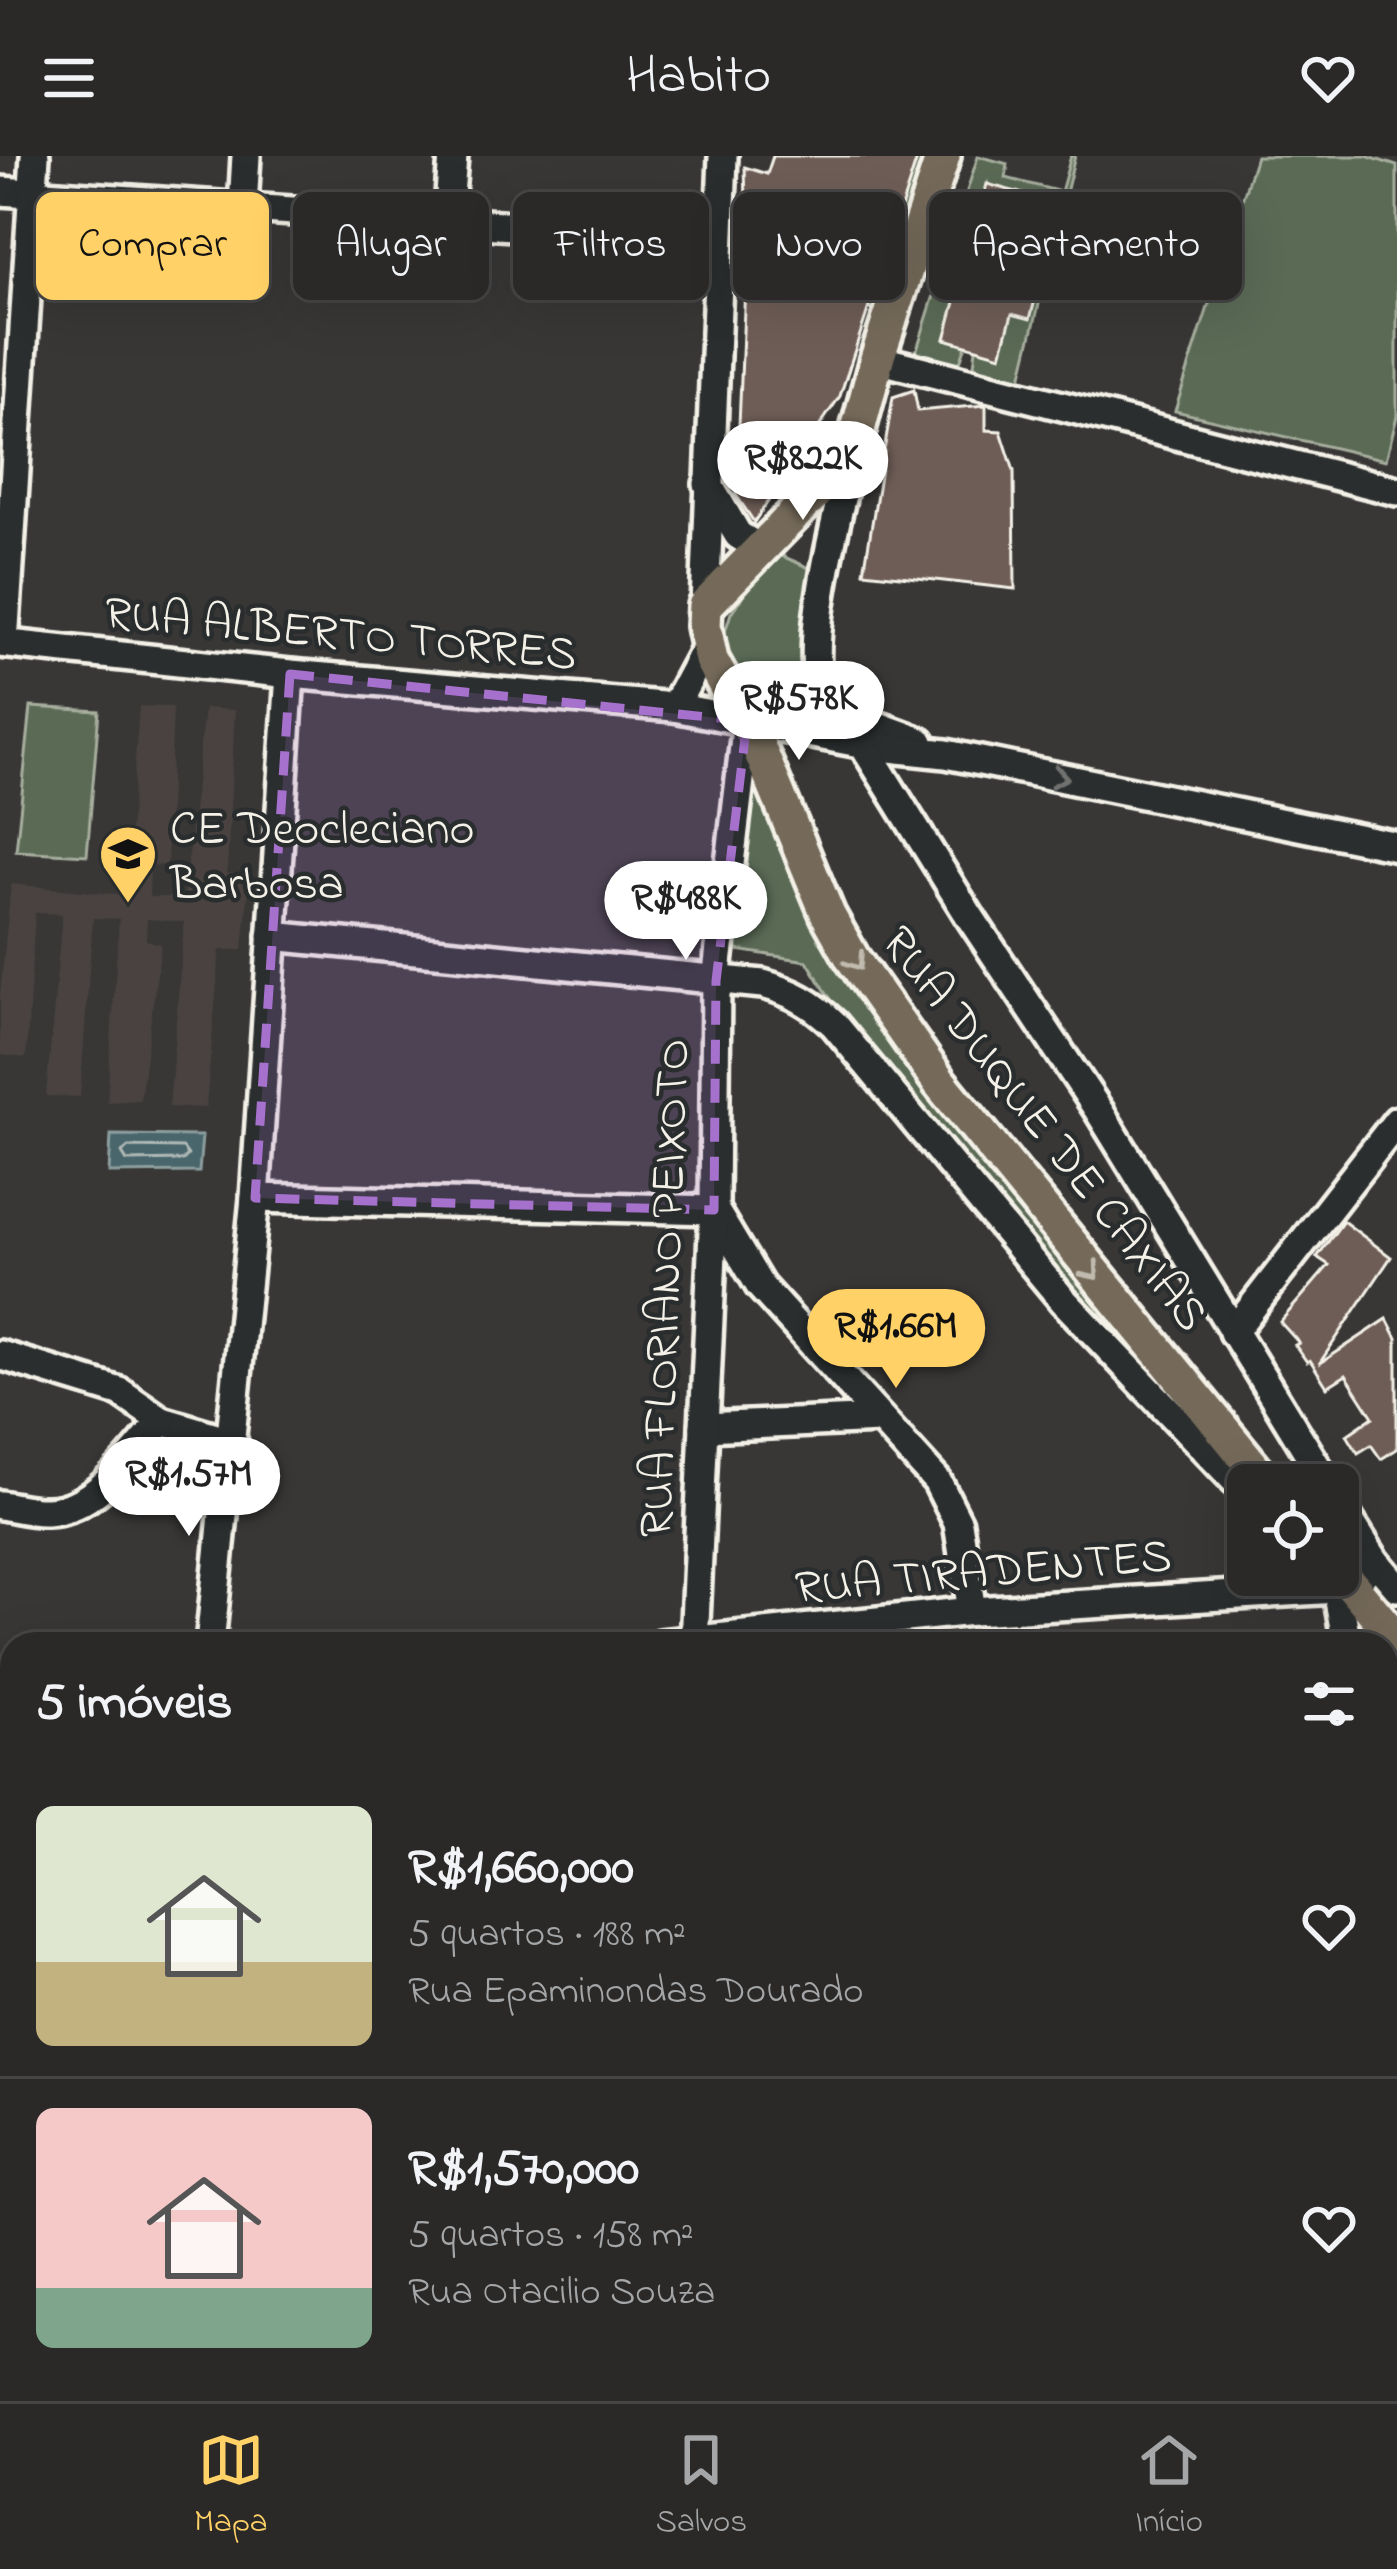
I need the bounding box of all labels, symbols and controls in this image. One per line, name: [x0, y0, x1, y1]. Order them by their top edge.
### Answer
text: Habito: [626, 39, 771, 117]
icon: menu: [36, 45, 102, 111]
icon: heart: [1295, 45, 1361, 111]
chip: Comprar: [36, 192, 269, 300]
chip: Alugar: [293, 192, 489, 300]
chip: Filtros: [513, 192, 709, 300]
chip: Novo: [733, 192, 905, 300]
chip: Apartamento: [929, 192, 1242, 300]
pin: R$822K: [705, 421, 901, 523]
text: R$822K: [744, 431, 862, 488]
street label: RUA ALBERTO TORRES: [101, 580, 580, 691]
pin: R$578K: [701, 661, 897, 763]
text: R$578K: [740, 671, 858, 728]
one-way arrow: [1050, 763, 1070, 789]
place label: CE Deocleciano Barbosa: [169, 796, 475, 921]
school or university icon: CE Deocleciano Barbosa: [97, 823, 159, 905]
pin: R$488K: [588, 861, 784, 963]
text: R$488K: [631, 871, 741, 928]
street label: RUA DUQUE DE CAXIAS: [862, 912, 1224, 1348]
one-way arrow: [841, 948, 863, 970]
street label: RUA FLORIANO PEIXOTO: [623, 1038, 711, 1539]
one-way arrow: [1078, 1258, 1099, 1280]
pin: R$1.66M: [785, 1289, 1007, 1391]
text: R$1.66M: [834, 1299, 958, 1356]
pin: R$1.57M: [78, 1437, 300, 1539]
text: R$1.57M: [125, 1447, 253, 1504]
map controls: [1227, 1464, 1359, 1596]
button: locate: [1227, 1464, 1359, 1596]
street label: RUA TIRADENTES: [792, 1523, 1175, 1625]
text: 5 imóveis: [36, 1667, 232, 1742]
icon: filters: [1296, 1671, 1362, 1737]
text: R$1,660,000: [408, 1832, 634, 1907]
icon: home: [132, 1854, 276, 1998]
icon: heart: [1296, 1893, 1362, 1959]
text: 5 quartos · 188 m²: [408, 1907, 686, 1964]
text: Rua Epaminondas Dourado: [408, 1964, 864, 2021]
text: R$1,570,000: [408, 2133, 639, 2208]
icon: home: [132, 2156, 276, 2300]
icon: heart: [1296, 2195, 1362, 2261]
text: 5 quartos · 158 m²: [408, 2208, 694, 2265]
text: Rua Otacilio Souza: [408, 2265, 715, 2322]
tab: Mapa: [194, 2427, 268, 2547]
tab: Salvos: [656, 2427, 747, 2547]
tab: Início: [1135, 2427, 1203, 2547]

